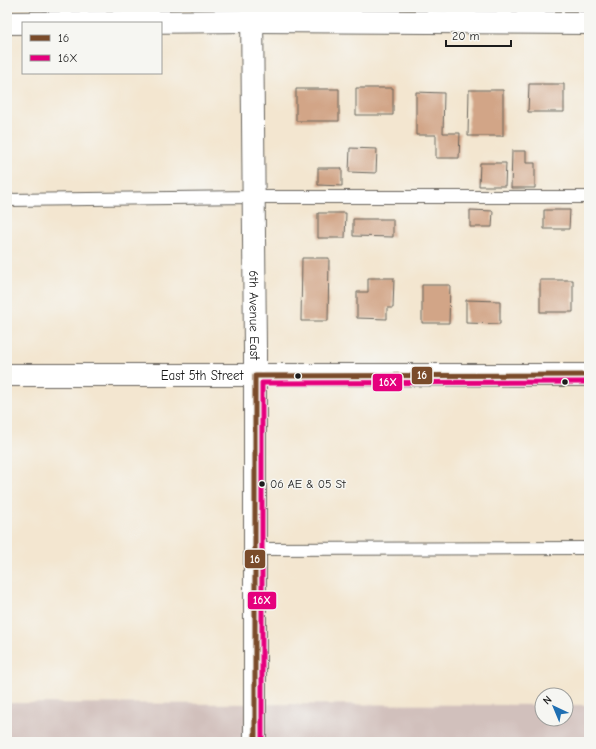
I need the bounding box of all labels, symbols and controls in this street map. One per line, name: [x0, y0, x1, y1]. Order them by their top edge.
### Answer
legend: [22, 22, 162, 74]
scale bar: [446, 22, 511, 48]
text: 20 m: [452, 29, 480, 43]
text: 16: [58, 31, 69, 45]
text: 16X: [58, 51, 77, 65]
street label: 6th Avenue East: [247, 270, 263, 361]
line badge: 16: [411, 366, 433, 385]
street label: East 5th Street: [161, 368, 245, 383]
text: 16: [417, 369, 427, 382]
unlabelled marker: [293, 371, 303, 381]
line badge: 16X: [372, 373, 403, 392]
text: 16X: [379, 376, 397, 389]
unlabelled marker: [560, 377, 570, 387]
place label: 06 AE & 05 St: [270, 477, 346, 491]
marker: 06 AE & 05 St: [257, 479, 267, 489]
line badge: 16: [244, 549, 266, 569]
text: 16: [250, 553, 260, 566]
line badge: 16X: [247, 591, 277, 610]
text: 16X: [253, 594, 271, 607]
north arrow: [534, 687, 574, 727]
text: N: [540, 693, 555, 707]

